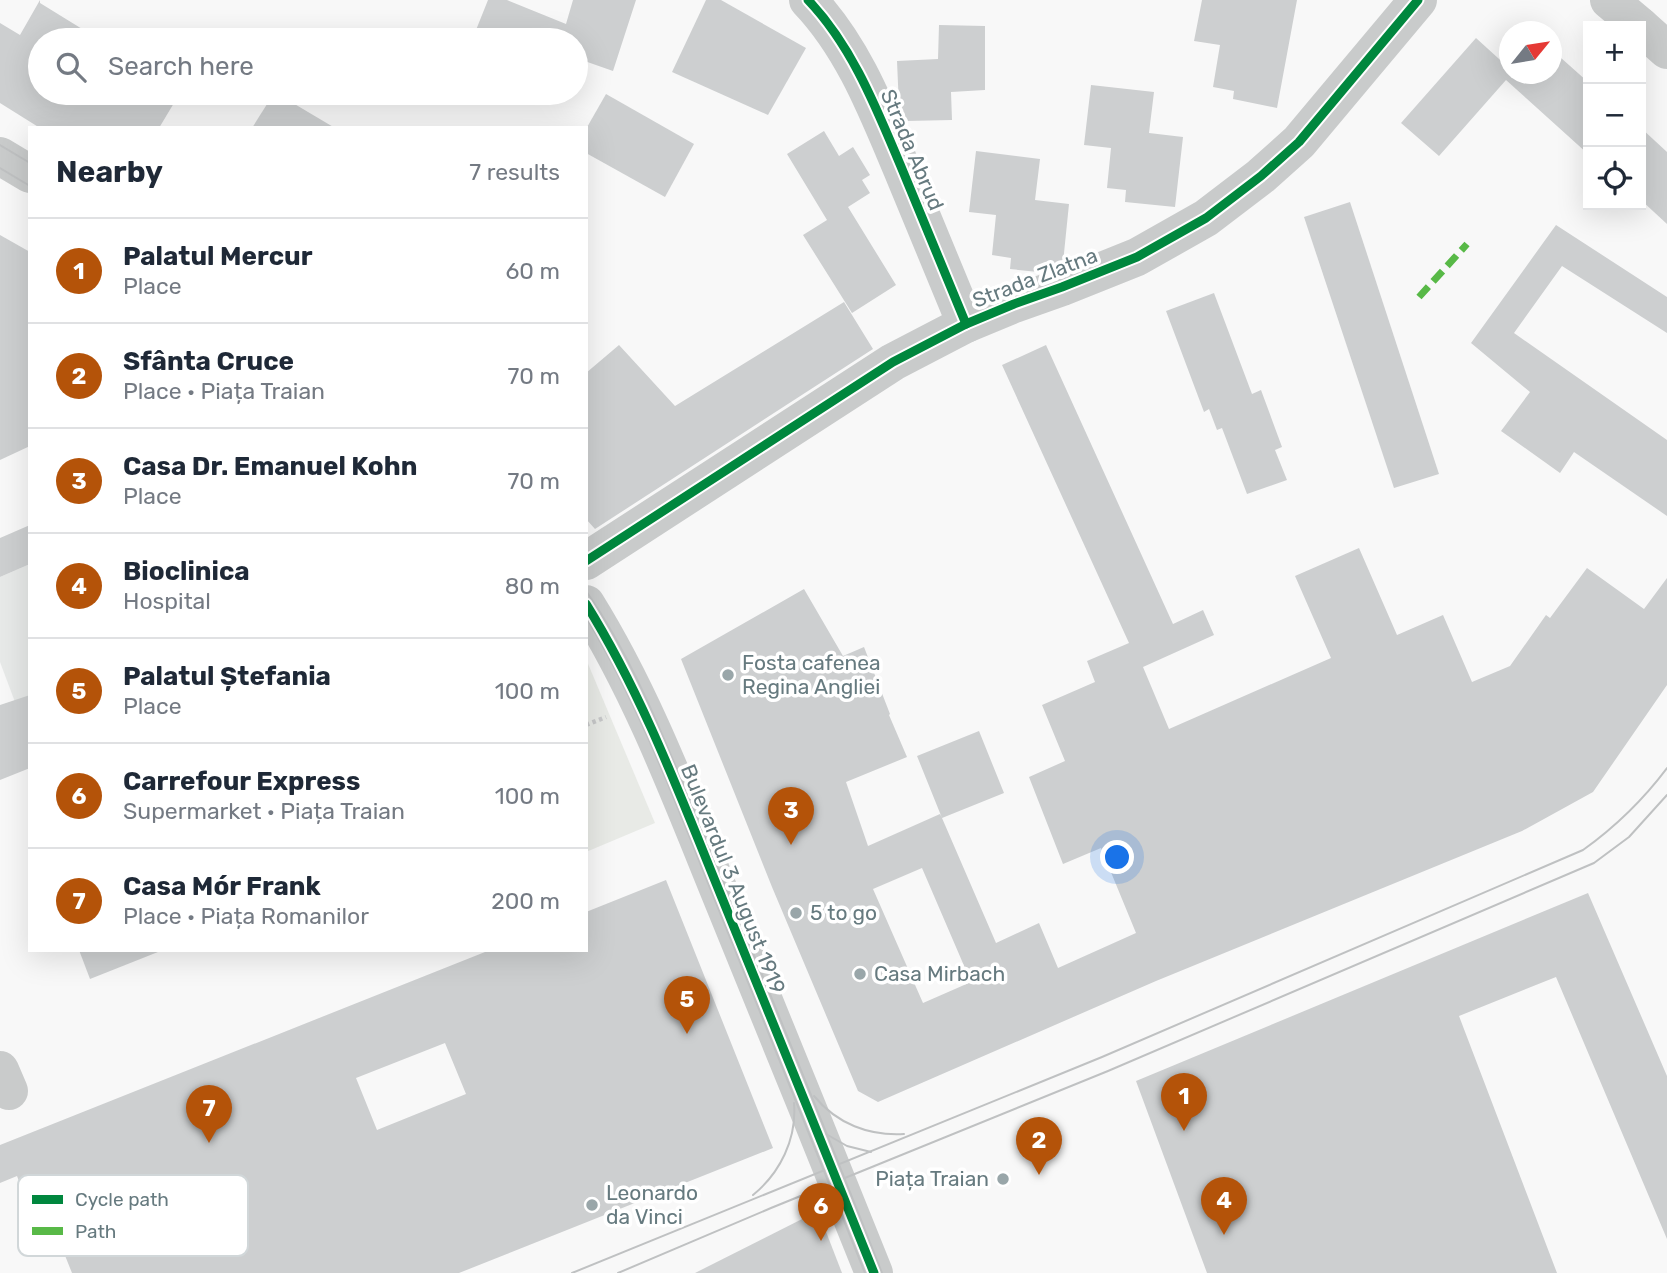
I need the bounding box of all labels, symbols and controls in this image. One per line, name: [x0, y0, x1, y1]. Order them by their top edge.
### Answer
north arrow: [1499, 21, 1562, 84]
map controls: [1583, 21, 1646, 210]
button: +: [1583, 21, 1646, 84]
search box: [28, 28, 588, 105]
icon: search: [52, 48, 90, 86]
text: Search here: [108, 51, 254, 82]
button: −: [1583, 84, 1646, 147]
street label: Strada Abrud: [876, 86, 949, 214]
button: locate: [1583, 147, 1646, 210]
text: Nearby: [56, 154, 163, 190]
text: 7 results: [469, 158, 560, 186]
text: Palatul Mercur: [123, 241, 313, 272]
street label: Strada Zlatna: [969, 242, 1101, 313]
text: 1: [73, 257, 85, 285]
text: 60 m: [505, 257, 560, 285]
text: Place: [123, 272, 182, 300]
text: Sfânta Cruce: [123, 346, 294, 377]
text: 2: [72, 362, 86, 390]
text: 70 m: [508, 362, 560, 390]
text: Place · Piața Traian: [123, 377, 325, 405]
text: Casa Dr. Emanuel Kohn: [123, 451, 417, 482]
text: 3: [71, 467, 87, 495]
text: 70 m: [508, 467, 560, 495]
text: Place: [123, 482, 182, 510]
text: Bioclinica: [123, 556, 250, 587]
text: 4: [71, 572, 87, 600]
text: 80 m: [505, 572, 560, 600]
text: Hospital: [123, 587, 211, 615]
place label: Fosta cafenea Regina Angliei: [742, 650, 881, 699]
text: Palatul Ștefania: [123, 661, 331, 692]
marker: Fosta cafenea Regina Angliei: [720, 667, 736, 683]
text: 5: [72, 677, 86, 705]
text: 100 m: [495, 677, 560, 705]
text: Place: [123, 692, 182, 720]
street label: Bulevardul 3 August 1919: [675, 760, 791, 998]
text: Carrefour Express: [123, 766, 360, 797]
text: 6: [72, 782, 86, 810]
text: 100 m: [495, 782, 560, 810]
pin: 3: [768, 787, 814, 845]
text: Supermarket · Piața Traian: [123, 797, 405, 825]
your location: [1100, 840, 1134, 874]
text: Casa Mór Frank: [123, 871, 321, 902]
text: 7: [72, 887, 86, 915]
text: 200 m: [491, 887, 560, 915]
place label: 5 to go: [810, 900, 877, 925]
text: Place · Piața Romanilor: [123, 902, 369, 930]
marker: 5 to go: [788, 905, 804, 921]
place label: Casa Mirbach: [874, 961, 1005, 986]
marker: Casa Mirbach: [852, 966, 868, 982]
pin: 5: [664, 976, 710, 1034]
pin: 1: [1161, 1073, 1207, 1131]
pin: 7: [186, 1085, 232, 1143]
pin: 2: [1016, 1117, 1062, 1175]
place label: Piața Traian: [875, 1166, 989, 1191]
marker: Piața Traian: [995, 1171, 1011, 1187]
legend: [18, 1175, 248, 1256]
pin: 4: [1201, 1177, 1247, 1235]
place label: Leonardo da Vinci: [606, 1180, 698, 1229]
pin: 6: [798, 1183, 844, 1241]
text: Cycle path: [75, 1188, 169, 1211]
marker: Leonardo da Vinci: [584, 1197, 600, 1213]
text: Path: [75, 1220, 116, 1243]

